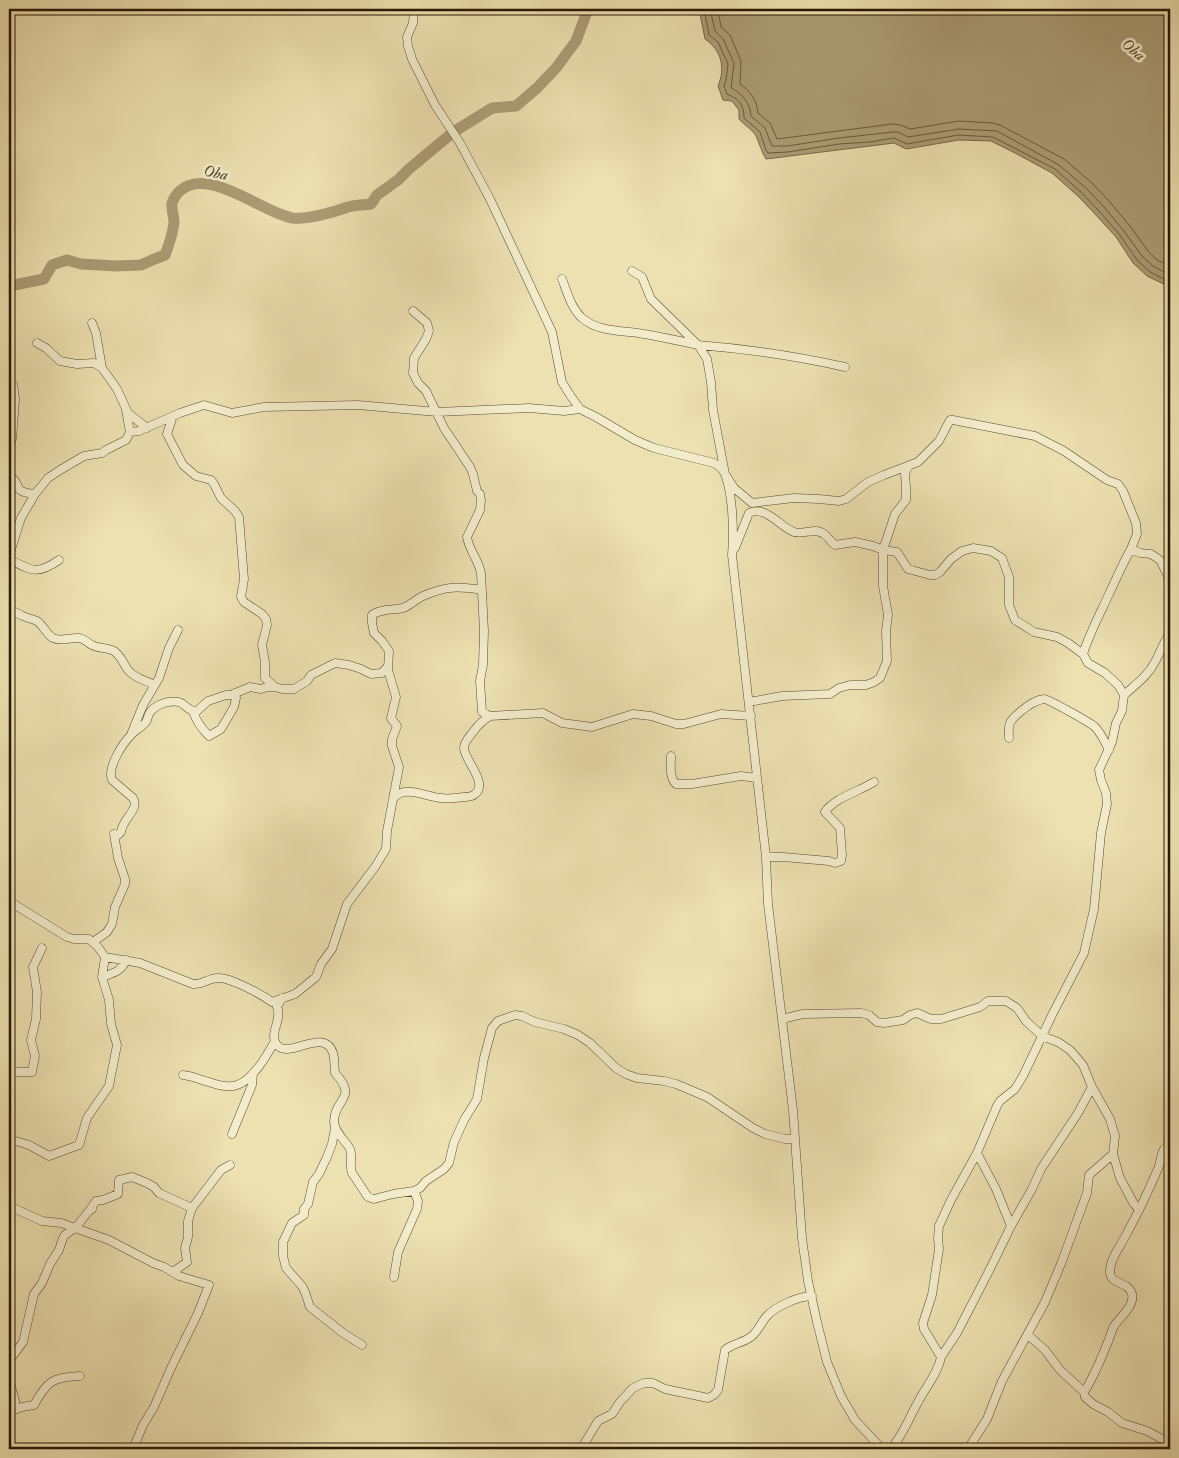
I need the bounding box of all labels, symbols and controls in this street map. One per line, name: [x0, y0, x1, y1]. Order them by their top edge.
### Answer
water label: Oba: [1117, 34, 1149, 65]
water label: Oba: [202, 161, 230, 185]

